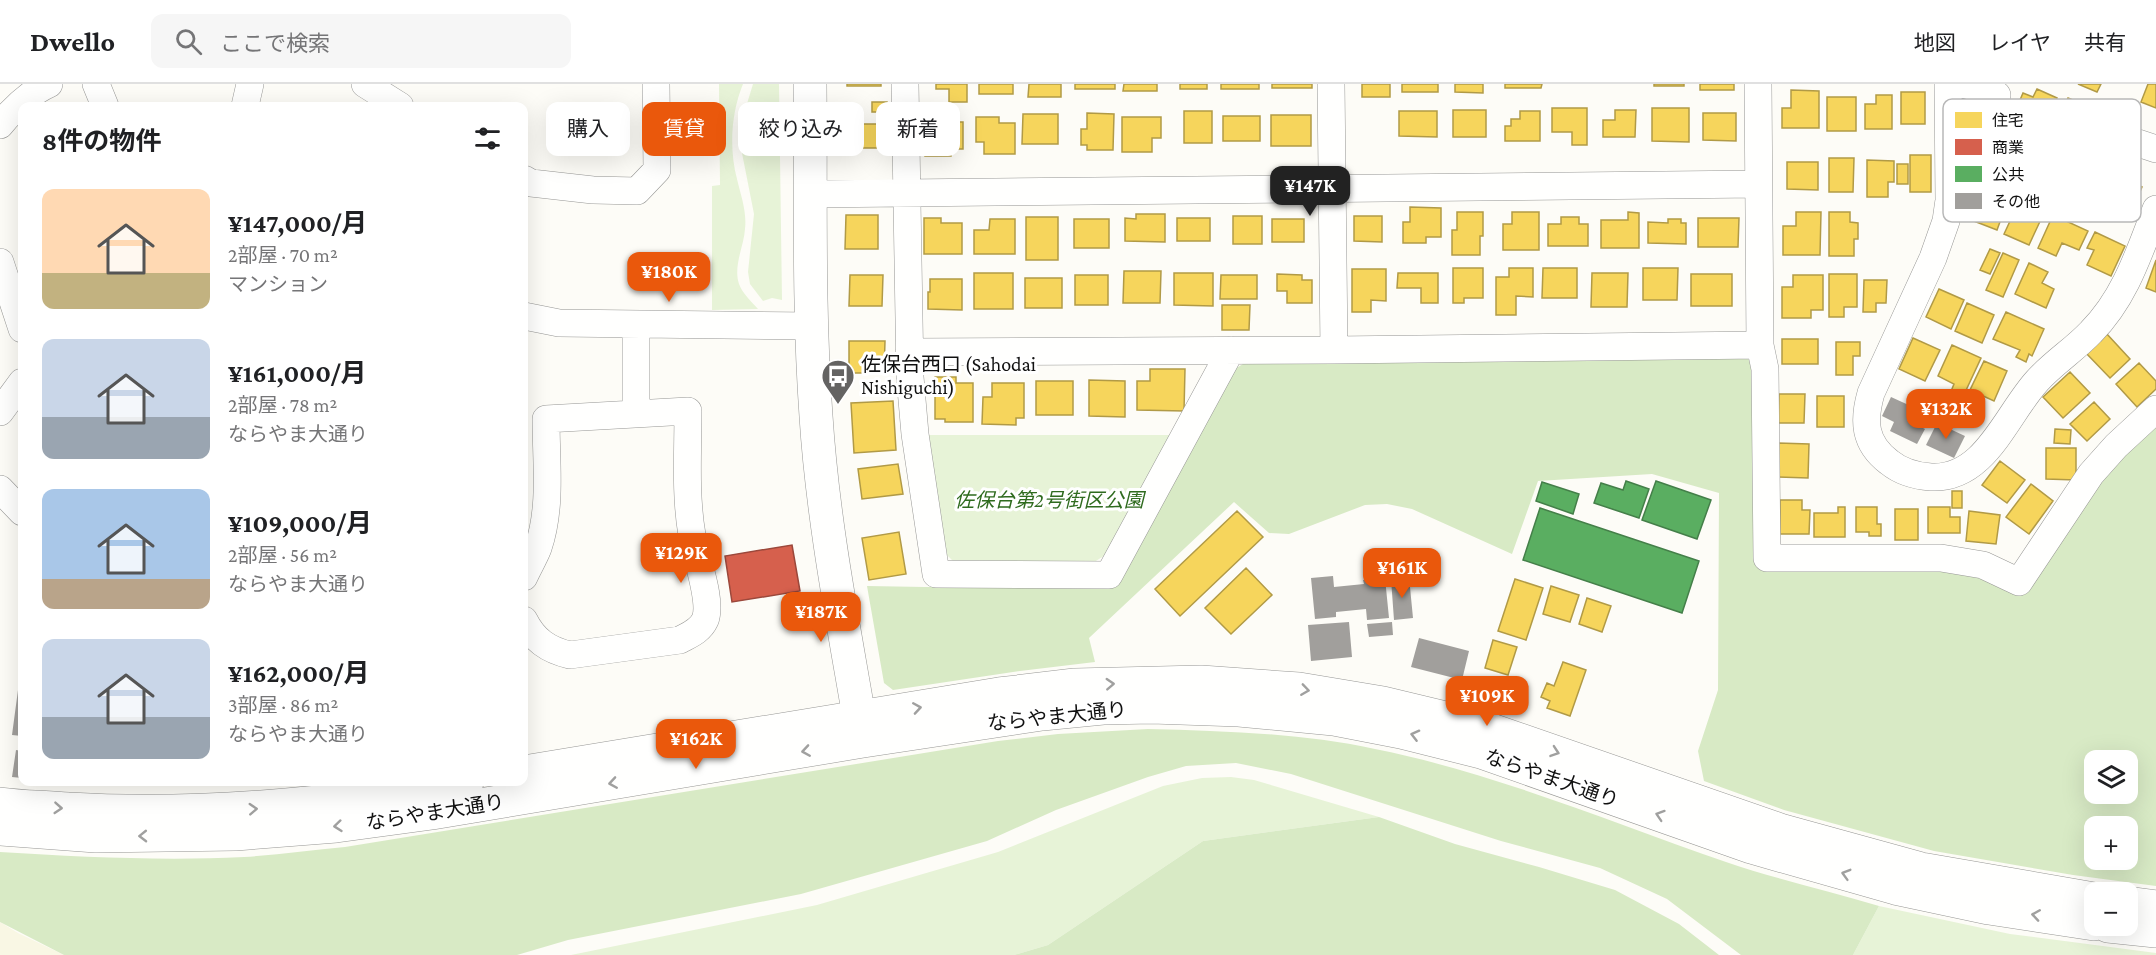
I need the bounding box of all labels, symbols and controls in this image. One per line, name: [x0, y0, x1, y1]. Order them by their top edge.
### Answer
search box: [151, 14, 571, 68]
icon: search: [172, 25, 205, 58]
text: Dwello: [30, 26, 115, 57]
text: ここで検索: [220, 31, 330, 56]
text: 地図: [1914, 31, 1956, 55]
text: レイヤ: [1989, 31, 2051, 55]
text: 共有: [2084, 31, 2126, 55]
legend: [1943, 99, 2141, 222]
chip: 購入: [546, 102, 630, 156]
chip: 賃貸: [642, 102, 726, 156]
chip: 絞り込み: [738, 102, 864, 156]
chip: 新着: [876, 102, 960, 156]
text: 住宅: [1992, 112, 2024, 129]
icon: filters: [471, 122, 504, 155]
text: 8件の物件: [42, 127, 161, 156]
text: 商業: [1992, 139, 2024, 156]
pin: ¥147K: [1268, 166, 1352, 217]
text: 公共: [1992, 166, 2024, 183]
text: ¥147K: [1284, 174, 1336, 196]
text: その他: [1992, 193, 2040, 210]
text: ¥147,000/月: [228, 209, 367, 238]
icon: home: [90, 213, 162, 285]
text: 2部屋 · 70 m²: [228, 244, 338, 266]
pin: ¥180K: [627, 252, 711, 303]
text: ¥180K: [641, 260, 697, 282]
text: マンション: [228, 273, 328, 295]
place label: 佐保台西口 (Sahodai Nishiguchi): [861, 353, 1036, 399]
bus stop icon: 佐保台西口 (Sahodai Nishiguchi): [820, 358, 856, 405]
text: ¥161,000/月: [228, 359, 367, 388]
icon: home: [90, 363, 162, 435]
pin: ¥132K: [1904, 389, 1988, 440]
text: 2部屋 · 78 m²: [228, 394, 337, 416]
text: ¥132K: [1920, 397, 1972, 419]
text: ならやま大通り: [228, 423, 368, 445]
park label: 佐保台第2号街区公園: [954, 489, 1147, 511]
text: ¥109,000/月: [228, 509, 372, 538]
icon: home: [90, 513, 162, 585]
pin: ¥129K: [639, 533, 723, 584]
text: ¥129K: [655, 541, 707, 563]
text: 2部屋 · 56 m²: [228, 544, 337, 566]
pin: ¥161K: [1360, 548, 1444, 599]
text: ¥161K: [1377, 556, 1427, 578]
text: ならやま大通り: [228, 573, 368, 595]
pin: ¥187K: [779, 592, 863, 643]
text: ¥187K: [795, 600, 847, 622]
text: ¥162,000/月: [228, 659, 369, 688]
icon: home: [90, 663, 162, 735]
pin: ¥109K: [1445, 676, 1529, 727]
one-way arrow: [1106, 677, 1115, 690]
one-way arrow: [1300, 684, 1310, 696]
text: ¥109K: [1460, 684, 1514, 706]
text: 3部屋 · 86 m²: [228, 694, 338, 716]
street label: ならやま大通り: [986, 698, 1128, 734]
one-way arrow: [912, 702, 922, 714]
pin: ¥162K: [654, 719, 738, 770]
text: ならやま大通り: [228, 723, 368, 745]
text: ¥162K: [670, 727, 722, 749]
one-way arrow: [1410, 730, 1420, 743]
one-way arrow: [801, 744, 811, 757]
one-way arrow: [1549, 744, 1560, 757]
street label: ならやま大通り: [1482, 745, 1622, 811]
map controls: [2084, 750, 2138, 936]
button: layers: [2084, 750, 2138, 804]
one-way arrow: [609, 776, 619, 789]
street label: ならやま大通り: [364, 790, 506, 834]
one-way arrow: [54, 801, 63, 814]
one-way arrow: [249, 802, 258, 815]
one-way arrow: [1655, 810, 1666, 822]
button: +: [2084, 816, 2138, 870]
one-way arrow: [333, 819, 342, 832]
one-way arrow: [139, 829, 148, 842]
one-way arrow: [1841, 869, 1852, 881]
button: −: [2084, 882, 2138, 936]
one-way arrow: [2032, 910, 2041, 922]

